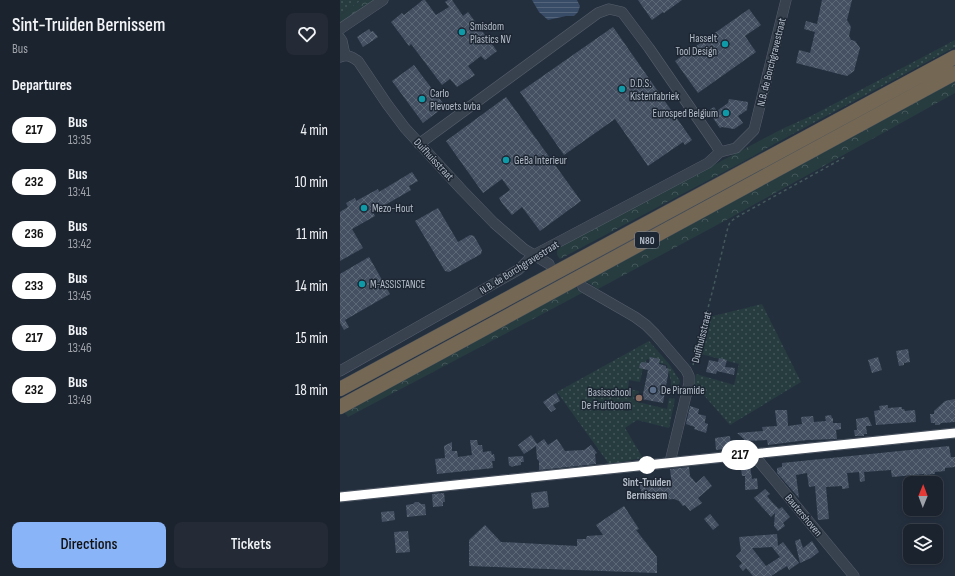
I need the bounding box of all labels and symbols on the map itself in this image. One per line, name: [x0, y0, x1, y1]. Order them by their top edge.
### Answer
street label: N.B. de Borchgravestraat: [754, 16, 789, 108]
place label: Smisdom Plastics NV: [470, 20, 511, 46]
marker: Smisdom Plastics NV: [457, 27, 467, 37]
place label: Hasselt Tool Design: [675, 32, 718, 58]
marker: Hasselt Tool Design: [720, 39, 730, 49]
place label: D.D.S. Kistenfabriek: [630, 77, 680, 103]
marker: D.D.S. Kistenfabriek: [617, 84, 627, 94]
place label: Carlo Plevoets bvba: [430, 87, 481, 113]
marker: Carlo Plevoets bvba: [417, 94, 427, 104]
place label: Eurosped Belgium: [653, 107, 718, 120]
marker: Eurosped Belgium: [721, 108, 731, 118]
street label: Duifhuisstraat: [411, 136, 457, 183]
place label: GeBa Interieur: [514, 154, 567, 167]
marker: GeBa Interieur: [501, 155, 511, 165]
place label: Mezo-Hout: [372, 202, 414, 215]
marker: Mezo-Hout: [359, 203, 369, 213]
road number: N80: [635, 232, 659, 248]
street label: N.B. de Borchgravestraat: [477, 238, 562, 297]
place label: M-ASSISTANCE: [370, 278, 425, 291]
marker: M-ASSISTANCE: [357, 279, 367, 289]
street label: Duifhuisstraat: [689, 309, 714, 364]
place label: De Piramide: [661, 384, 705, 397]
marker: De Piramide: [648, 385, 658, 395]
place label: Basisschool De Fruitboom: [581, 386, 631, 412]
marker: Basisschool De Fruitboom: [634, 393, 644, 403]
line badge: 217: [717, 442, 763, 468]
marker: Sint-Truiden Bernissem: [638, 456, 656, 474]
place label: Sint-Truiden Bernissem: [623, 476, 671, 502]
north arrow: [903, 476, 943, 516]
street label: Bautershoven: [782, 492, 825, 539]

